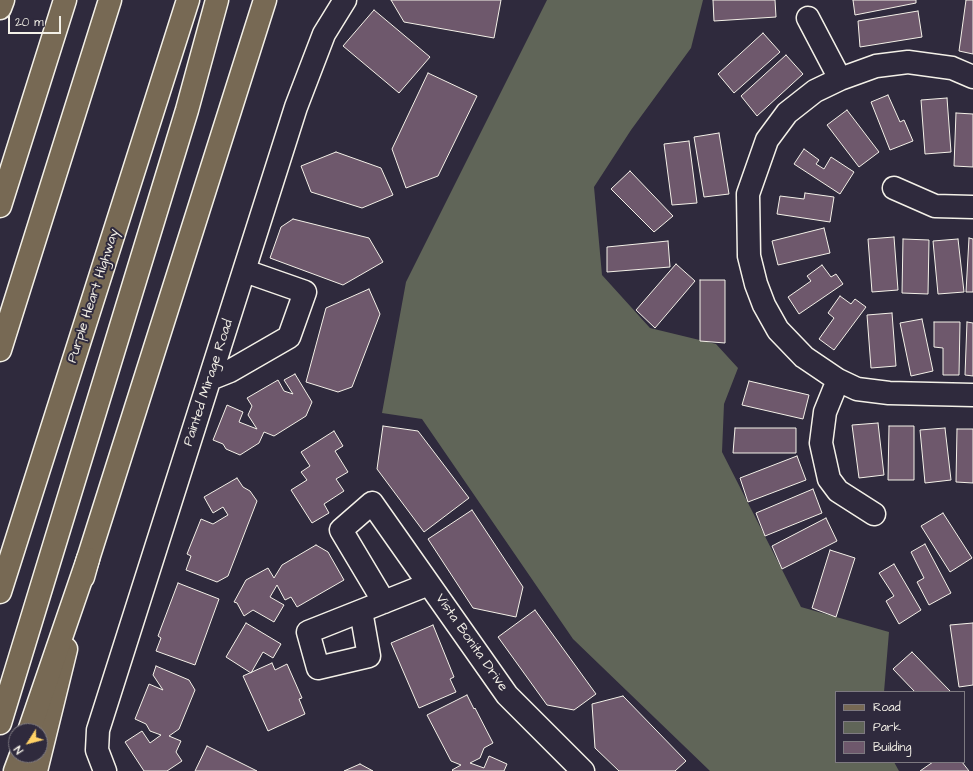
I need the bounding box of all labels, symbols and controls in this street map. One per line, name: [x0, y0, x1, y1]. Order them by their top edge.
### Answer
scale bar: [10, 8, 63, 34]
text: 20 m: [15, 14, 44, 31]
street label: Purple Heart Highway: [64, 227, 124, 365]
street label: Painted Mirage Road: [181, 317, 237, 449]
street label: Vista Bonita Drive: [431, 591, 511, 695]
legend: [835, 691, 965, 763]
text: Road: [873, 699, 901, 716]
text: Park: [873, 719, 901, 736]
north arrow: [8, 723, 48, 763]
text: Building: [873, 739, 911, 756]
text: N: [11, 743, 27, 757]

